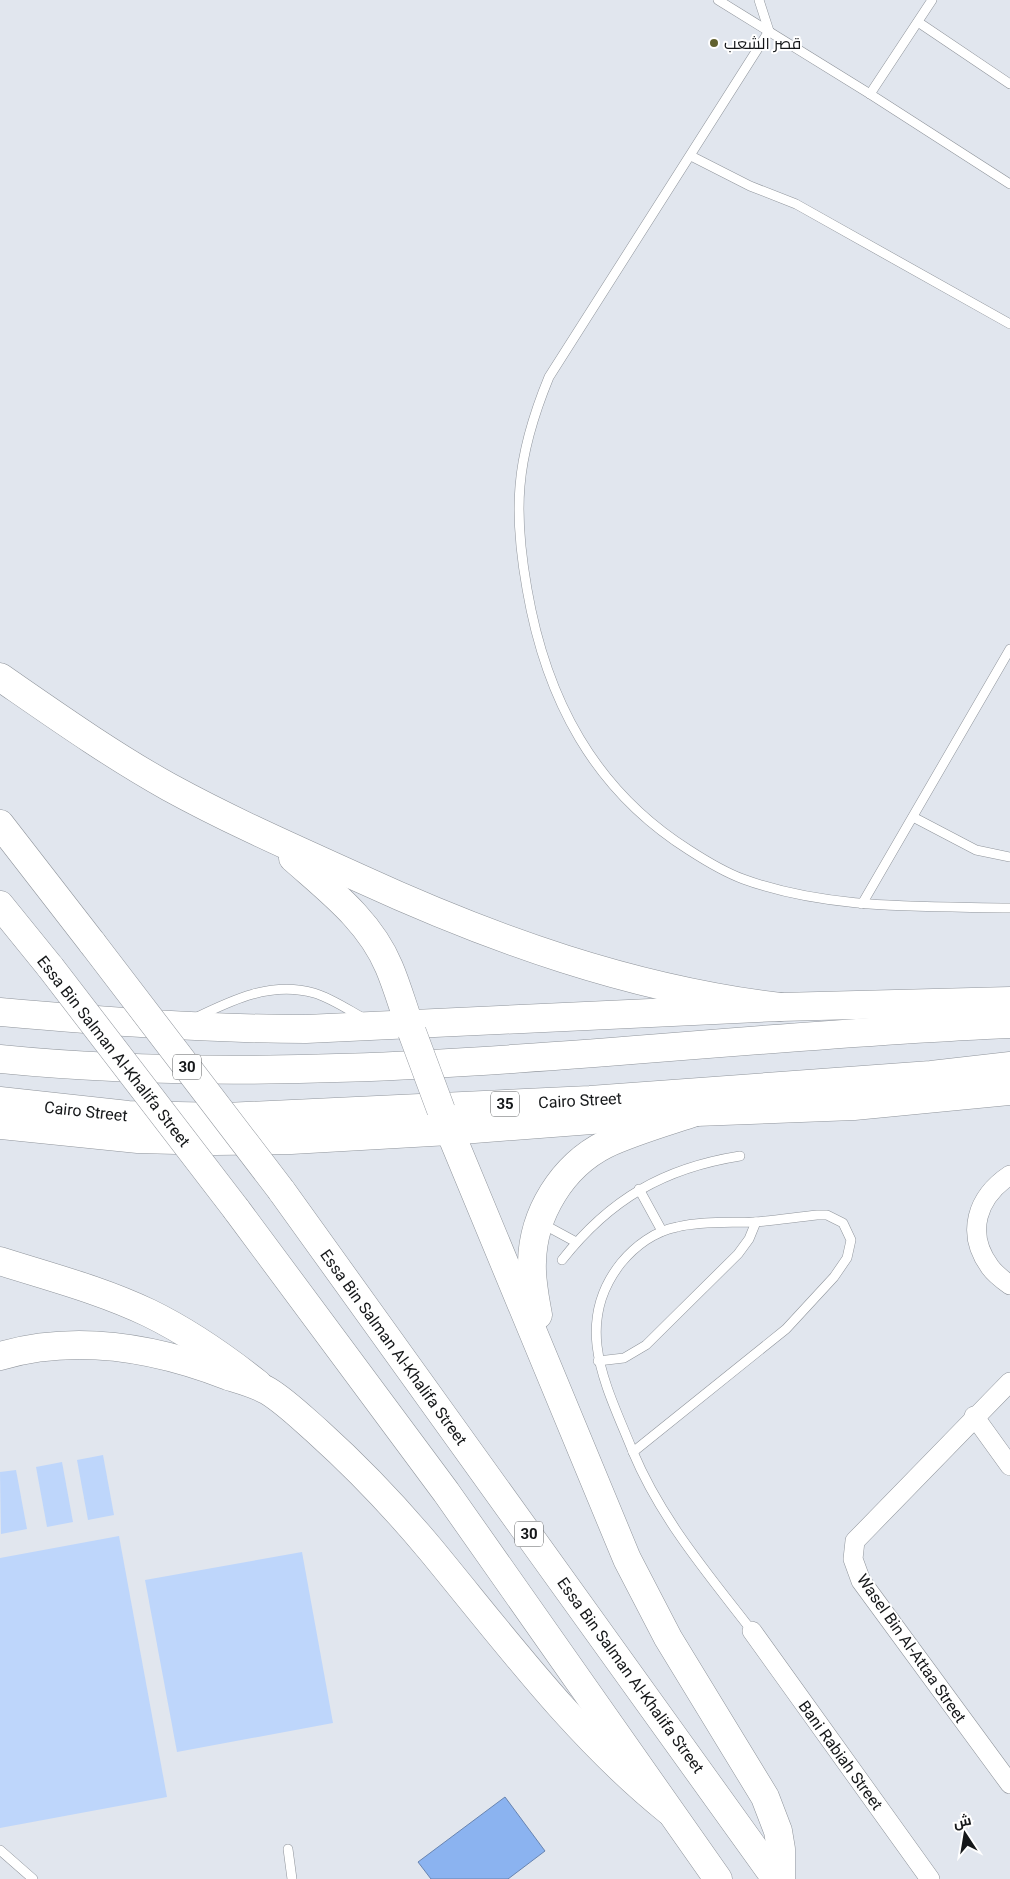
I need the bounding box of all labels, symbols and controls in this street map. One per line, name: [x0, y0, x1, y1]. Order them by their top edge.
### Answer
place label: قصر الشعب: [724, 34, 801, 53]
marker: قصر الشعب: [708, 37, 720, 49]
street label: Essa Bin Salman Al-Khalifa Street: [33, 952, 194, 1151]
road number: 30: [173, 1054, 201, 1080]
street label: Cairo Street: [538, 1089, 622, 1112]
road number: 35: [491, 1092, 519, 1116]
street label: Cairo Street: [43, 1098, 129, 1125]
street label: Essa Bin Salman Al-Khalifa Street: [316, 1246, 471, 1449]
road number: 30: [515, 1522, 543, 1546]
street label: Wasel Bin Al-Attaa Street: [853, 1570, 970, 1726]
street label: Essa Bin Salman Al-Khalifa Street: [553, 1574, 708, 1777]
street label: Bani Rabiah Street: [795, 1697, 887, 1814]
north arrow: [940, 1809, 990, 1859]
text: ش: [952, 1812, 973, 1832]

